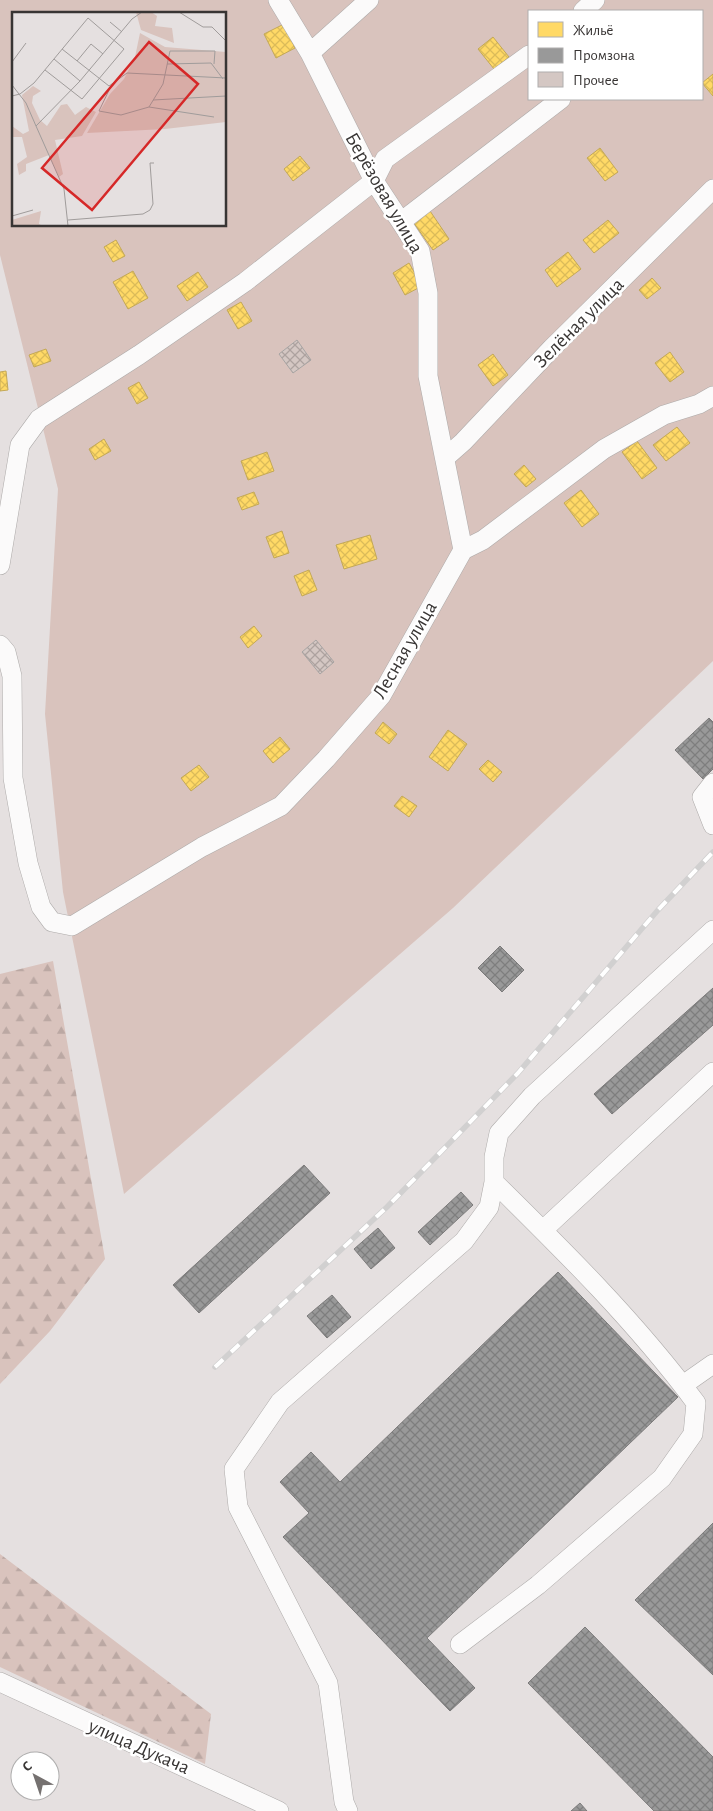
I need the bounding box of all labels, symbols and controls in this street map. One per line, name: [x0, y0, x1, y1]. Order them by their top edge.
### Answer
legend: [528, 10, 703, 100]
inset map: [12, 12, 226, 226]
text: Жильё: [573, 23, 613, 38]
text: Промзона: [573, 48, 635, 63]
text: Прочее: [573, 73, 619, 88]
street label: Берёзовая улица: [341, 129, 427, 257]
street label: Зелёная улица: [530, 274, 628, 372]
street label: Лесная улица: [369, 598, 441, 702]
street label: улица Дукача: [85, 1715, 193, 1778]
north arrow: [10, 1751, 60, 1801]
text: С: [20, 1759, 35, 1775]

